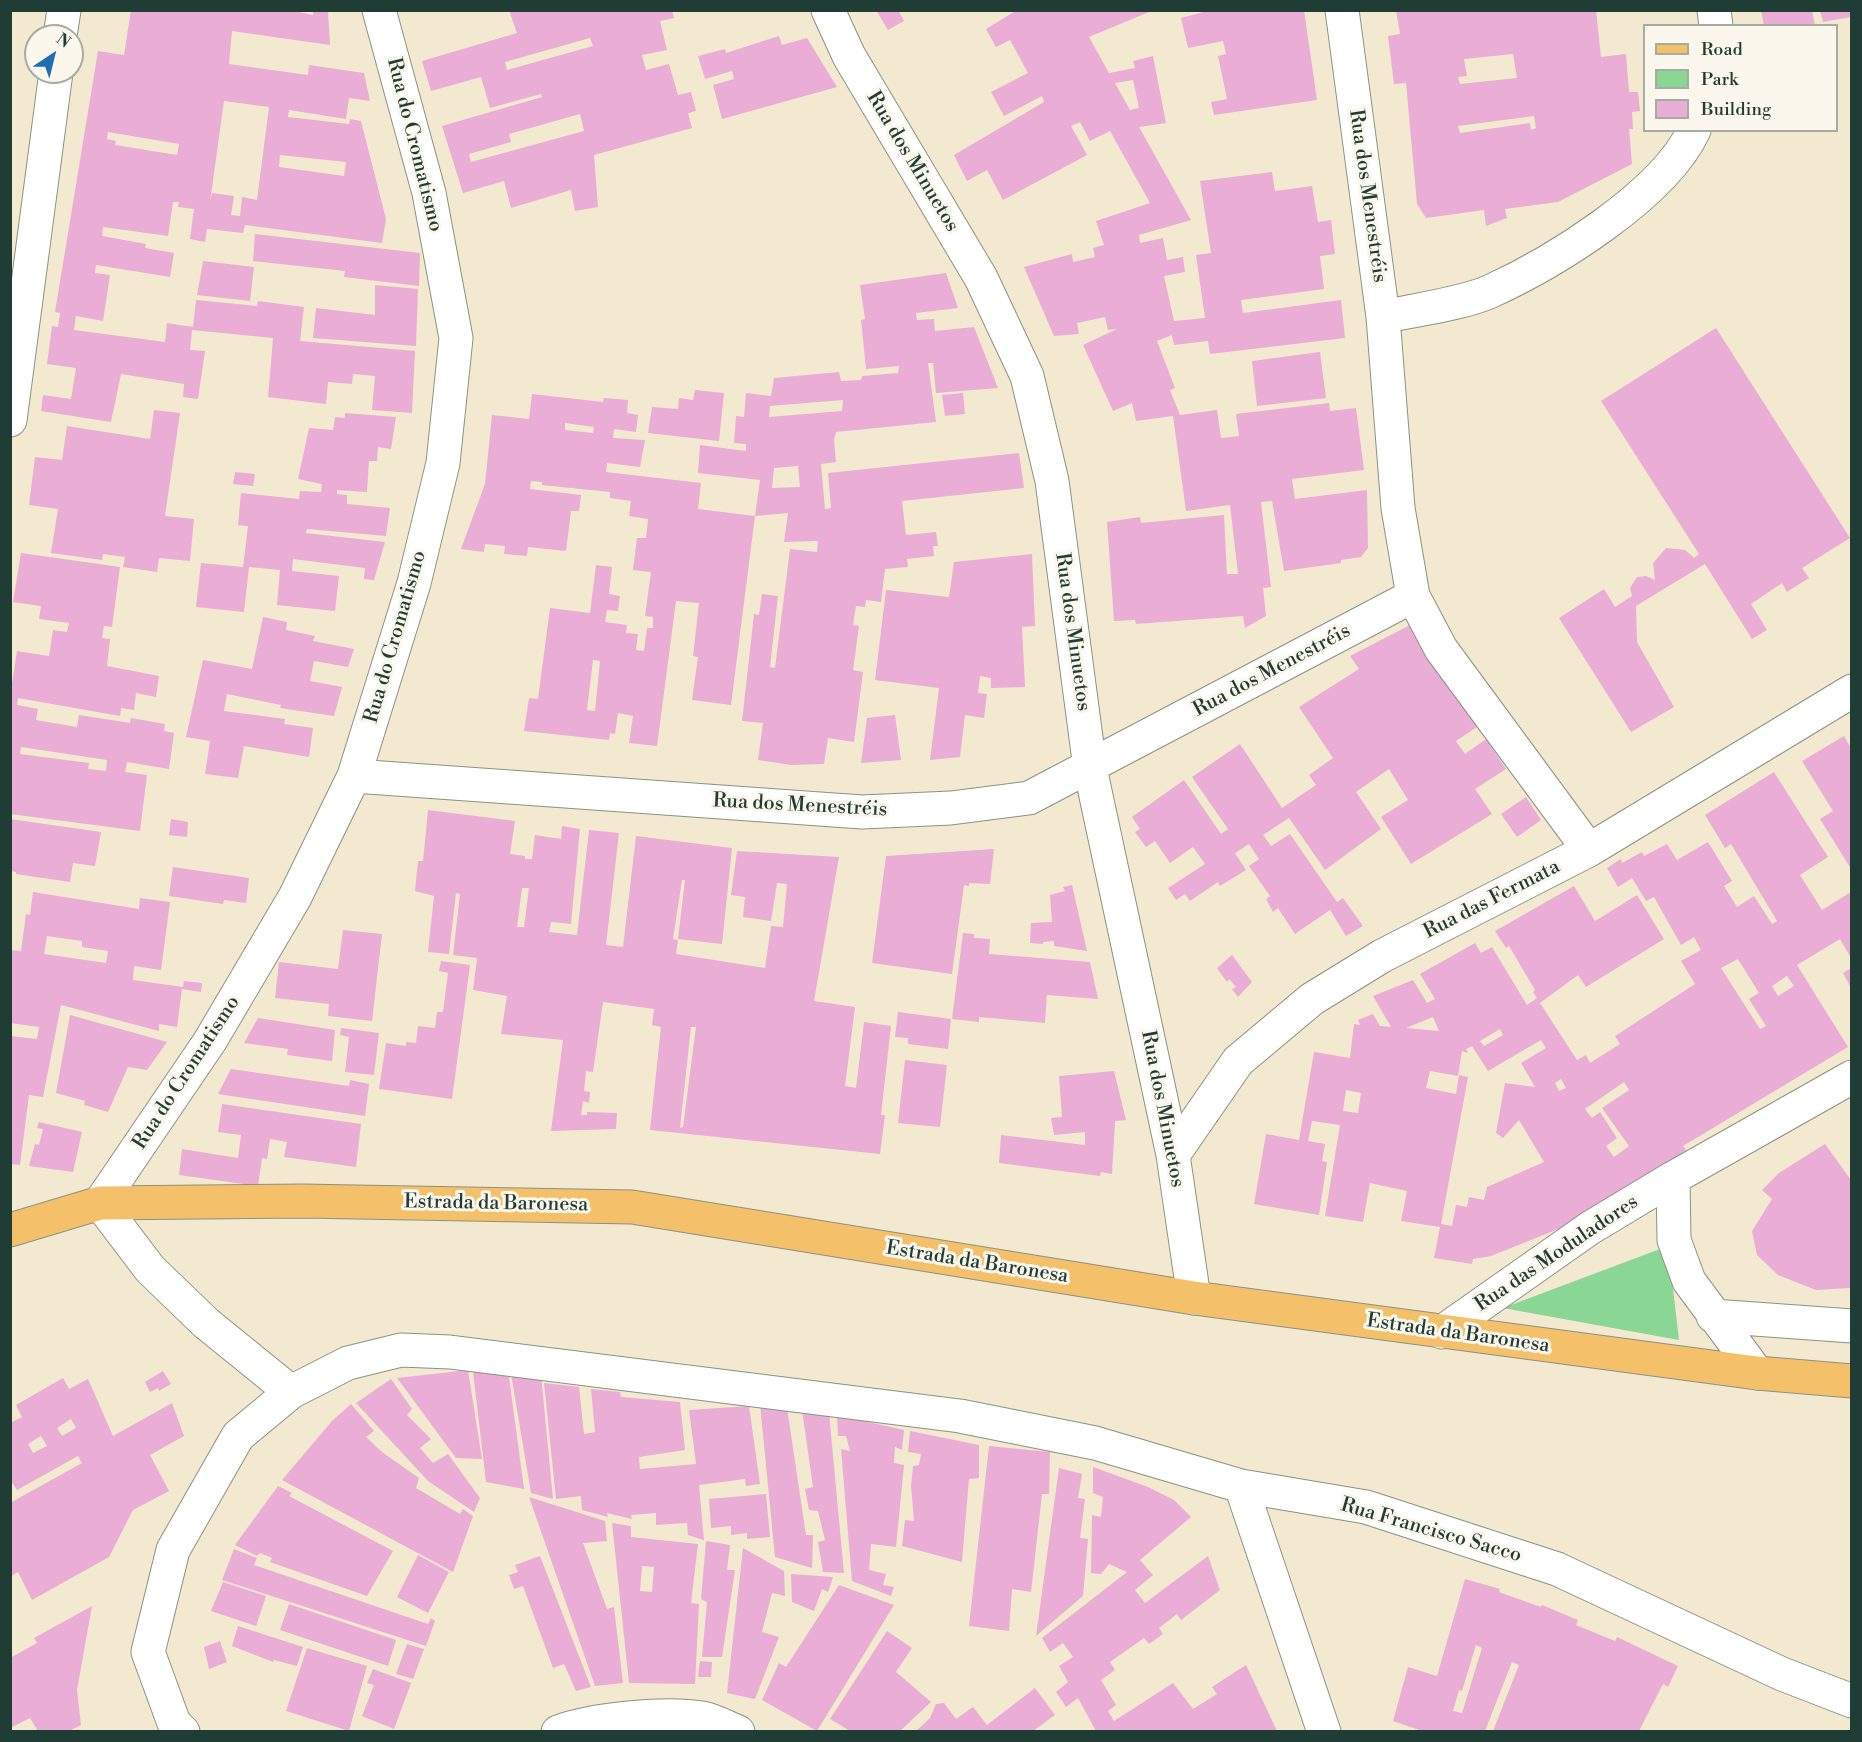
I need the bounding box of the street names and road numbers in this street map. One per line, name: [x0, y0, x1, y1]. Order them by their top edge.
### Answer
street label: Rua do Cromatismo: [381, 56, 447, 234]
street label: Rua dos Minuetos: [861, 87, 963, 237]
street label: Rua dos Menestréis: [1343, 108, 1391, 284]
street label: Rua do Cromatismo: [360, 548, 432, 726]
street label: Rua dos Minuetos: [1049, 551, 1095, 713]
street label: Rua dos Menestréis: [1189, 619, 1355, 723]
street label: Rua dos Menestréis: [712, 789, 888, 823]
street label: Rua das Fermata: [1420, 855, 1564, 945]
street label: Rua do Cromatismo: [128, 992, 246, 1154]
street label: Rua dos Minuetos: [1135, 1028, 1189, 1190]
street label: Estrada da Baronesa: [404, 1190, 588, 1218]
street label: Rua das Moduladores: [1471, 1191, 1643, 1317]
street label: Estrada da Baronesa: [884, 1237, 1070, 1289]
street label: Estrada da Baronesa: [1365, 1309, 1551, 1359]
street label: Rua Francisco Sacco: [1338, 1494, 1524, 1568]

